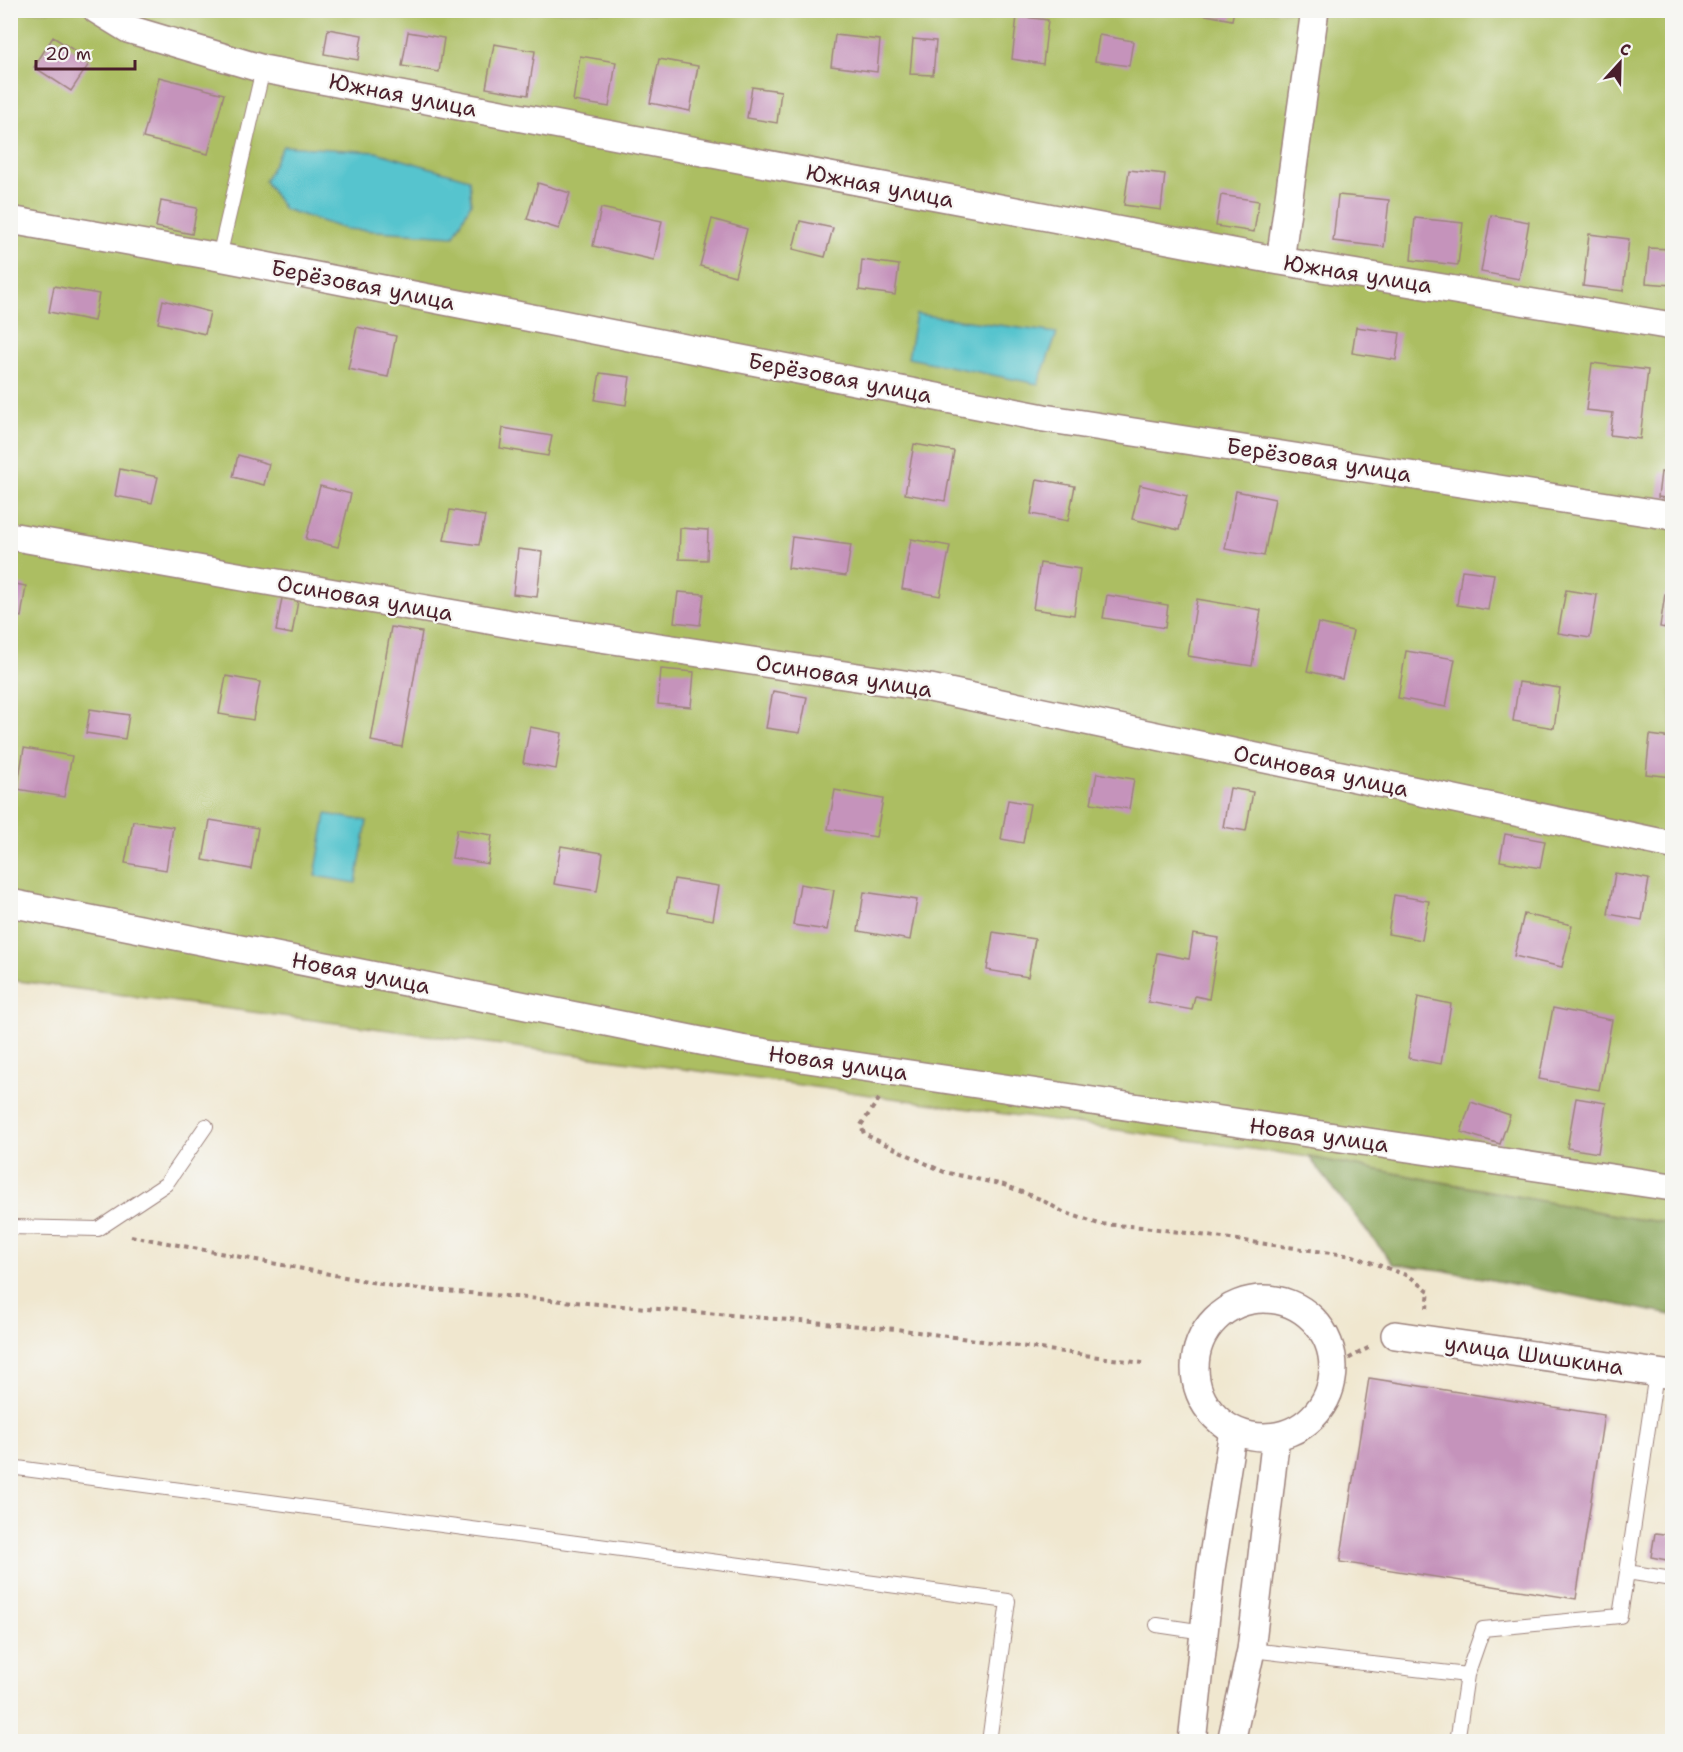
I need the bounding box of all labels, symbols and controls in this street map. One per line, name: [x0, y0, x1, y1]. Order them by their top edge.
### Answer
scale bar: [36, 33, 135, 71]
north arrow: [1590, 33, 1650, 93]
text: С: [1617, 38, 1634, 61]
text: 20 m: [45, 42, 91, 66]
street label: Южная улица: [327, 66, 480, 124]
street label: Южная улица: [804, 157, 957, 215]
street label: Южная улица: [1282, 248, 1435, 300]
street label: Берёзовая улица: [269, 253, 458, 317]
street label: Берёзовая улица: [746, 346, 935, 410]
street label: Берёзовая улица: [1224, 431, 1414, 489]
street label: Осиновая улица: [275, 568, 456, 628]
street label: Осиновая улица: [754, 648, 935, 704]
street label: Осиновая улица: [1231, 738, 1412, 804]
street label: Новая улица: [289, 945, 433, 1001]
street label: Новая улица: [766, 1039, 910, 1087]
street label: Новая улица: [1247, 1111, 1391, 1159]
street label: улица Шишкина: [1443, 1328, 1626, 1382]

